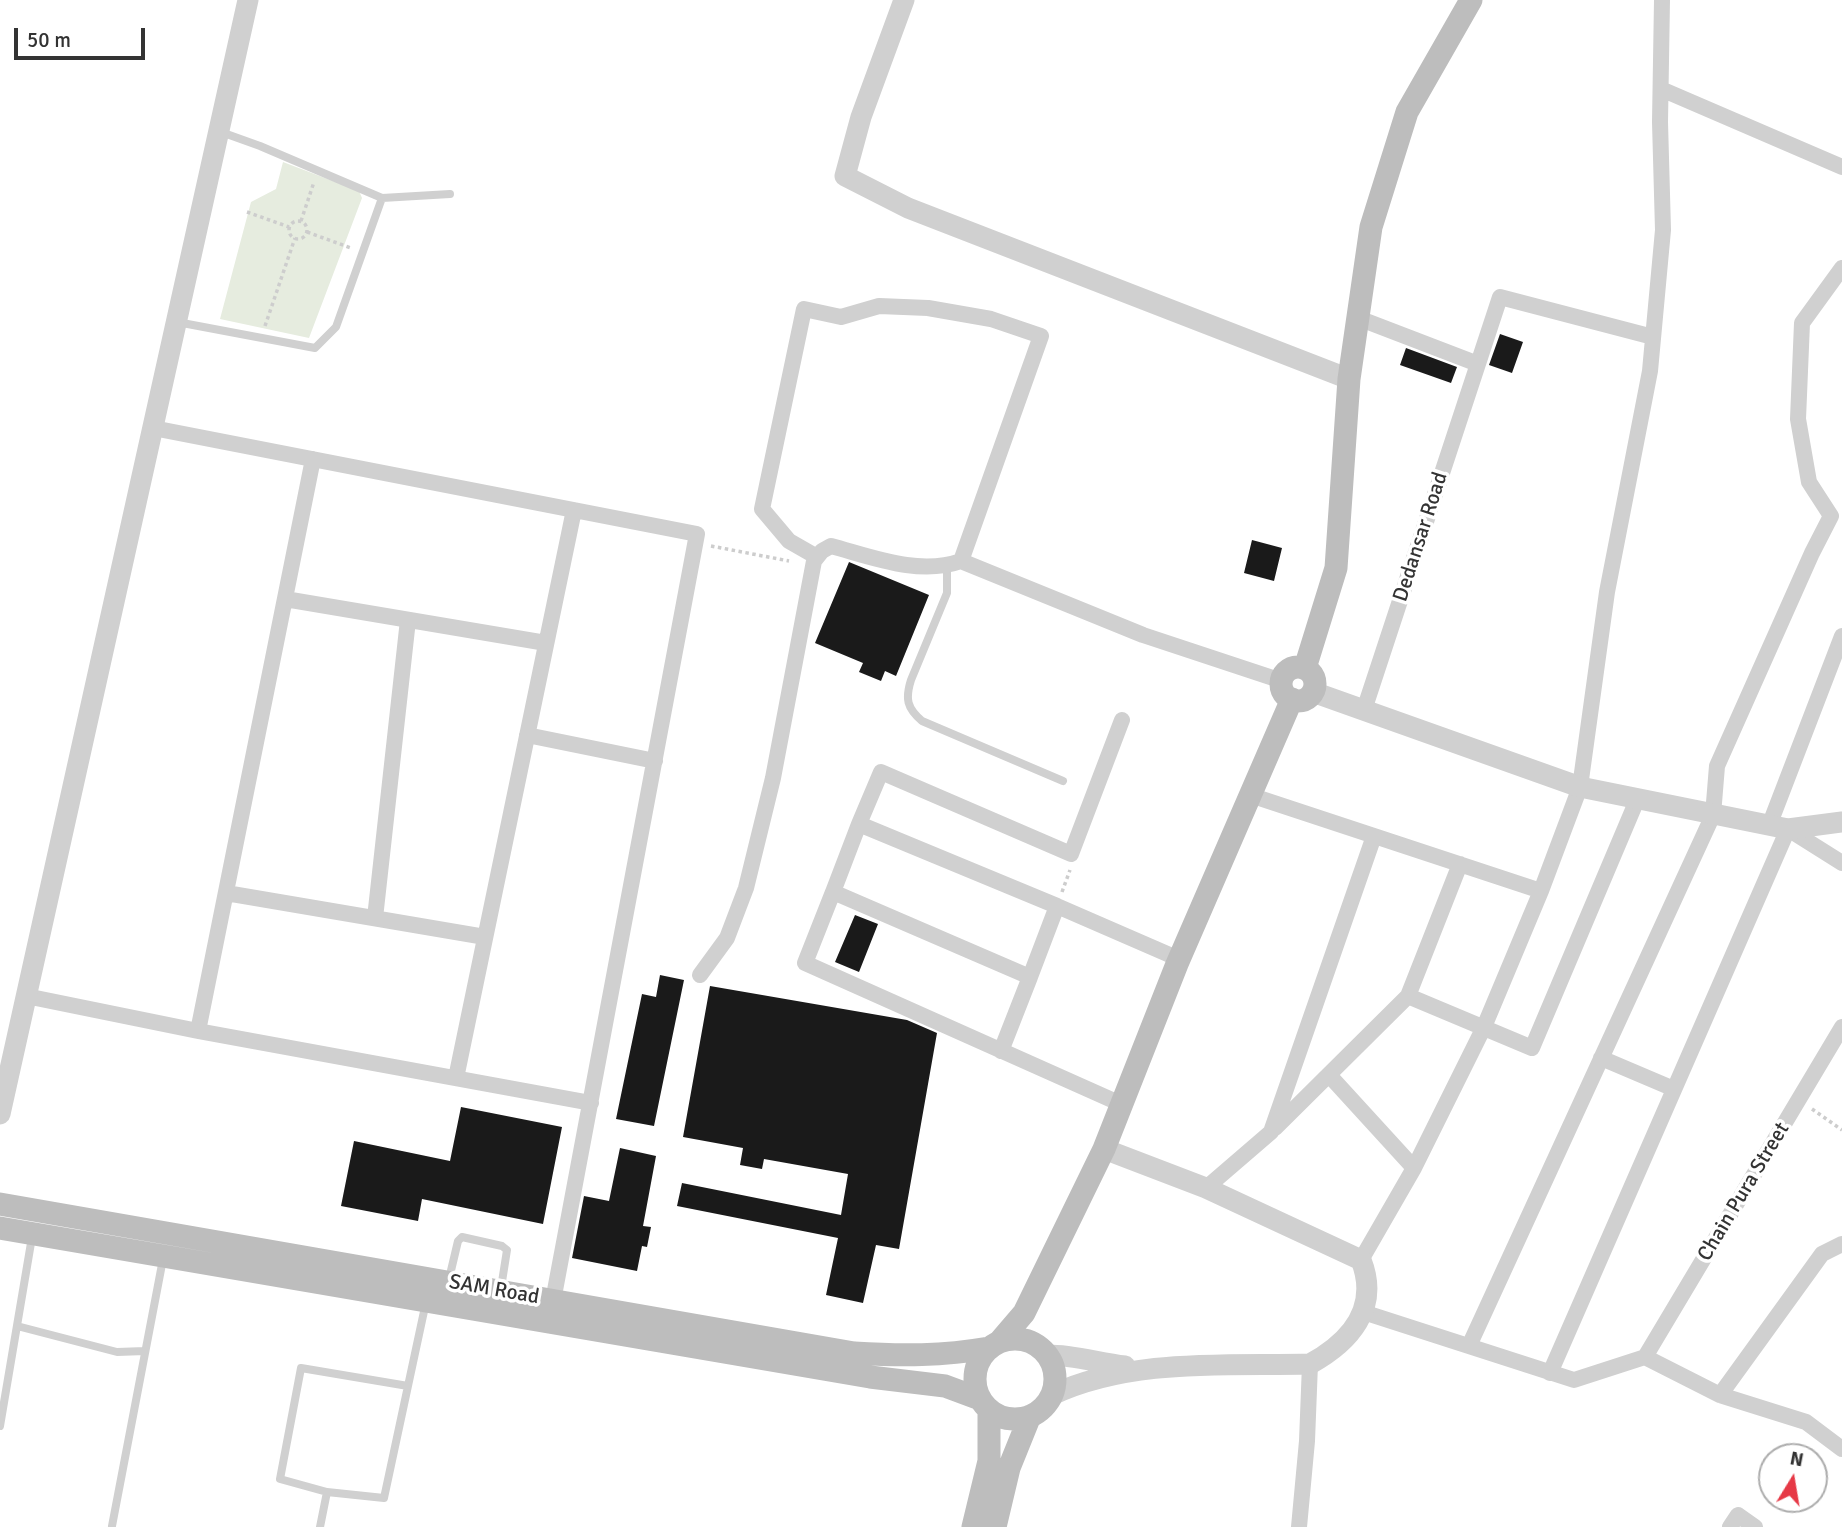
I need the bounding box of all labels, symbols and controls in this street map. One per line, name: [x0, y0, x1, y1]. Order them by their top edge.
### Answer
scale bar: [18, 14, 149, 58]
text: 50 m: [27, 27, 71, 53]
street label: Dedansar Road: [1388, 469, 1454, 605]
street label: Chain Pura Street: [1693, 1118, 1795, 1266]
street label: SAM Road: [447, 1270, 541, 1310]
north arrow: [1758, 1443, 1828, 1513]
text: N: [1788, 1446, 1805, 1472]

